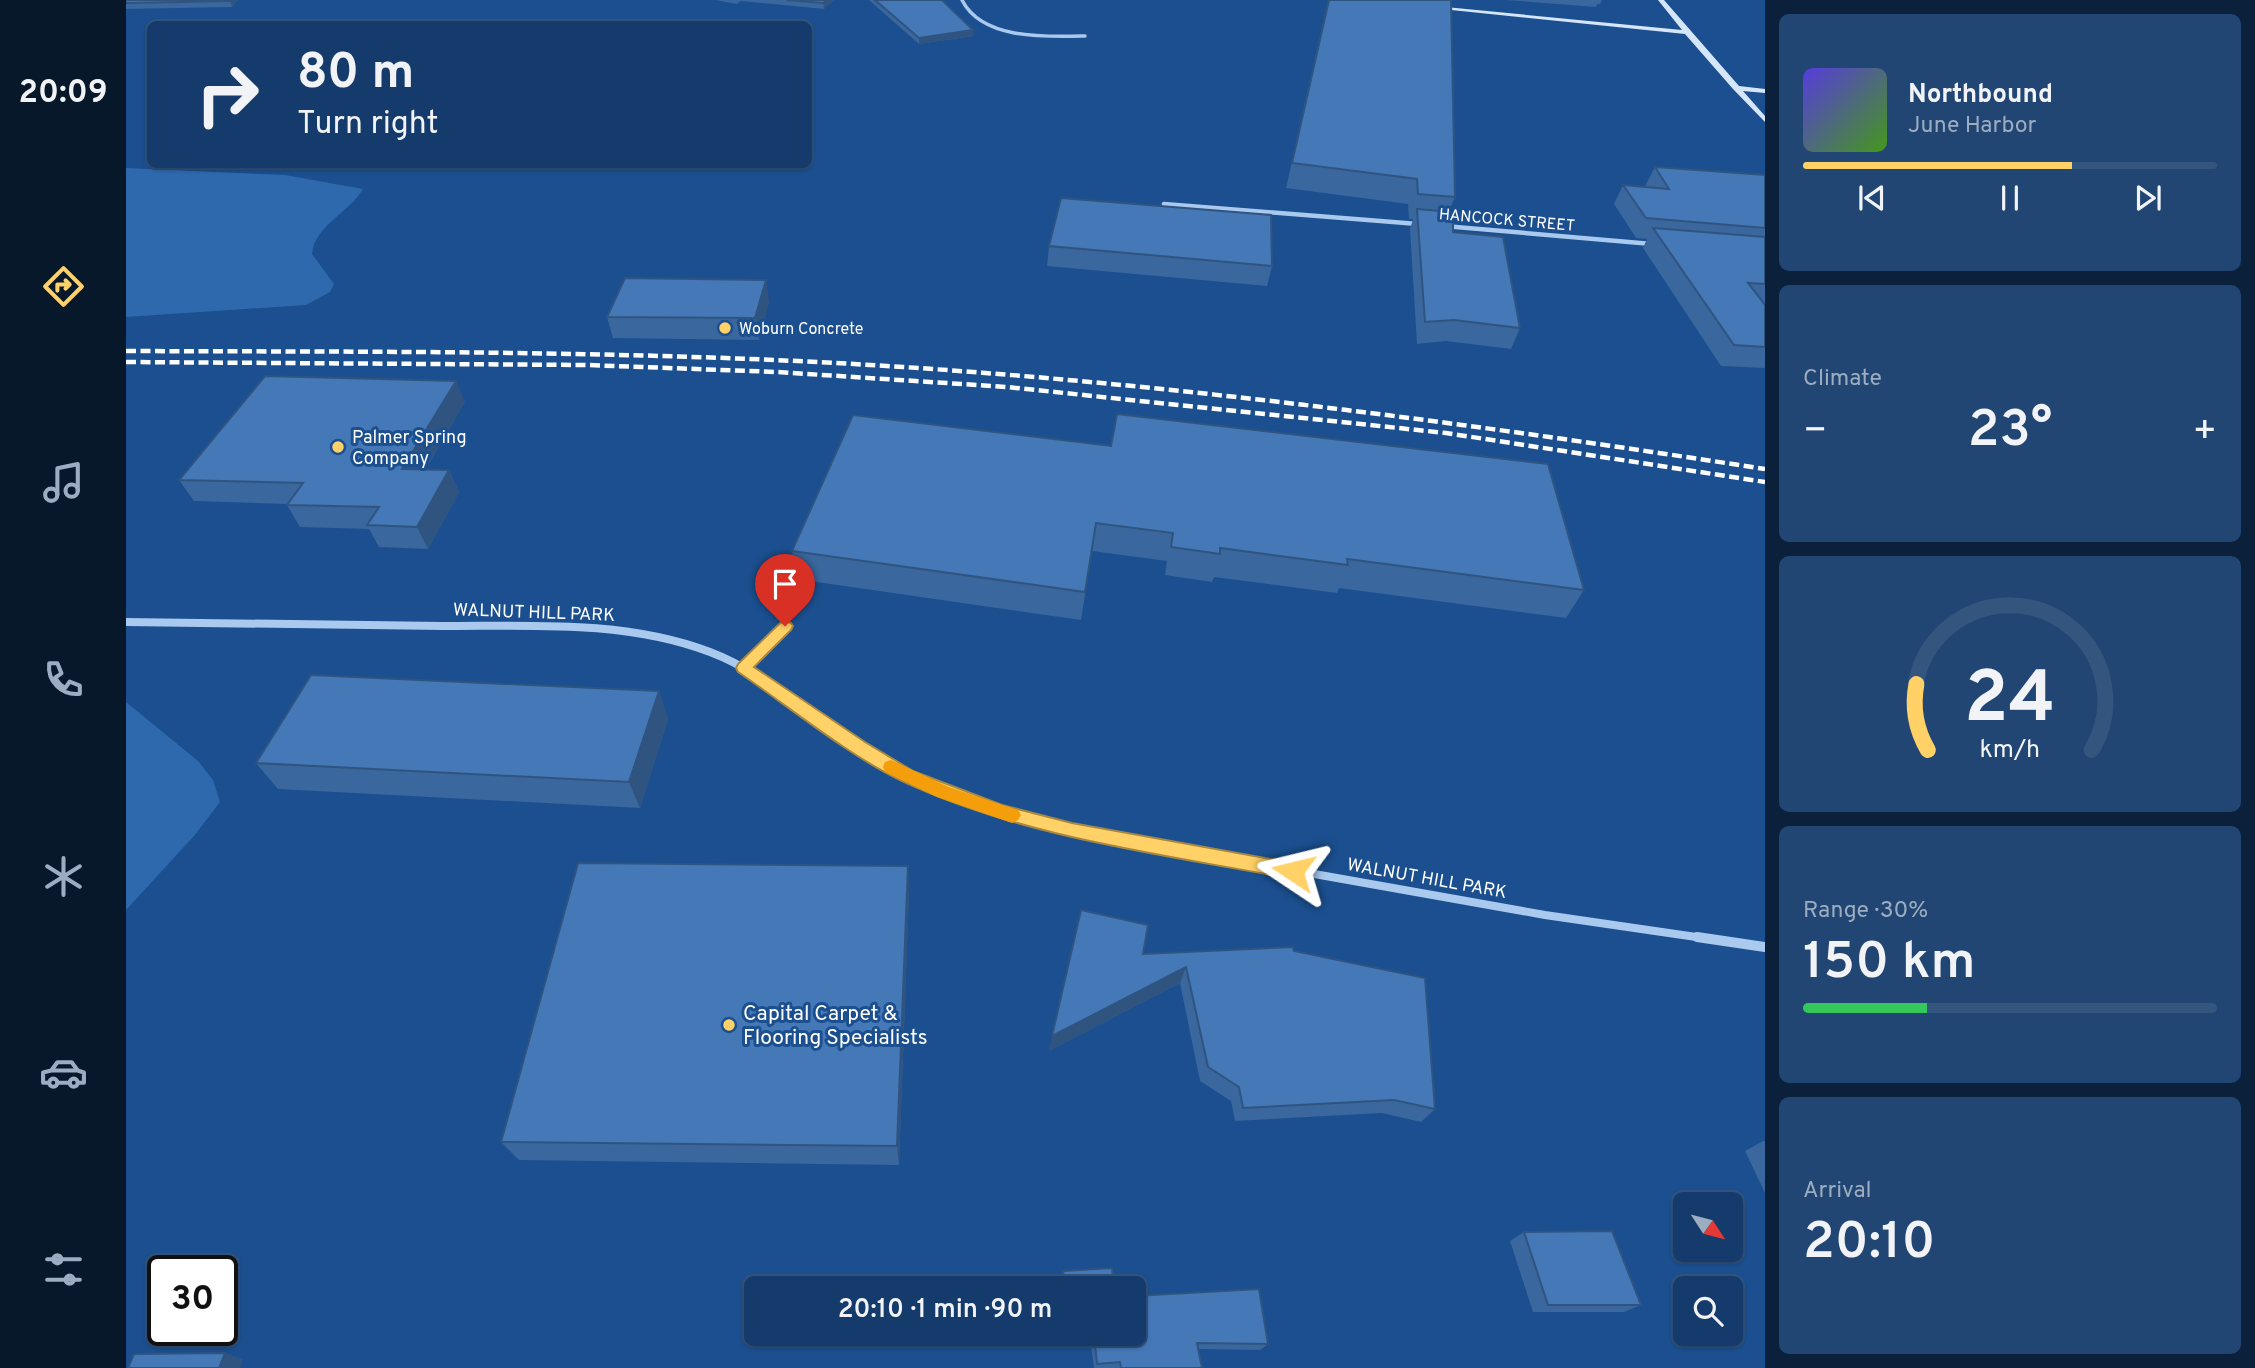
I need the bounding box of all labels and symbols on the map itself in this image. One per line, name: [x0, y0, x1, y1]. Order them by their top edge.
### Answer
street label: HANCOCK STREET: [1438, 205, 1576, 237]
marker: Woburn Concrete: [717, 320, 733, 336]
place label: Woburn Concrete: [739, 320, 863, 340]
place label: Palmer Spring Company: [352, 427, 467, 471]
marker: Palmer Spring Company: [330, 439, 346, 455]
pin: [755, 554, 815, 626]
street label: WALNUT HILL PARK: [453, 599, 615, 628]
position arrow: [1256, 834, 1330, 908]
street label: WALNUT HILL PARK: [1345, 854, 1509, 905]
place label: Capital Carpet & Flooring Specialists: [743, 1001, 928, 1052]
marker: Capital Carpet & Flooring Specialists: [721, 1017, 737, 1033]
north arrow: [1673, 1192, 1743, 1262]
speed limit sign: 30: [147, 1255, 238, 1346]

